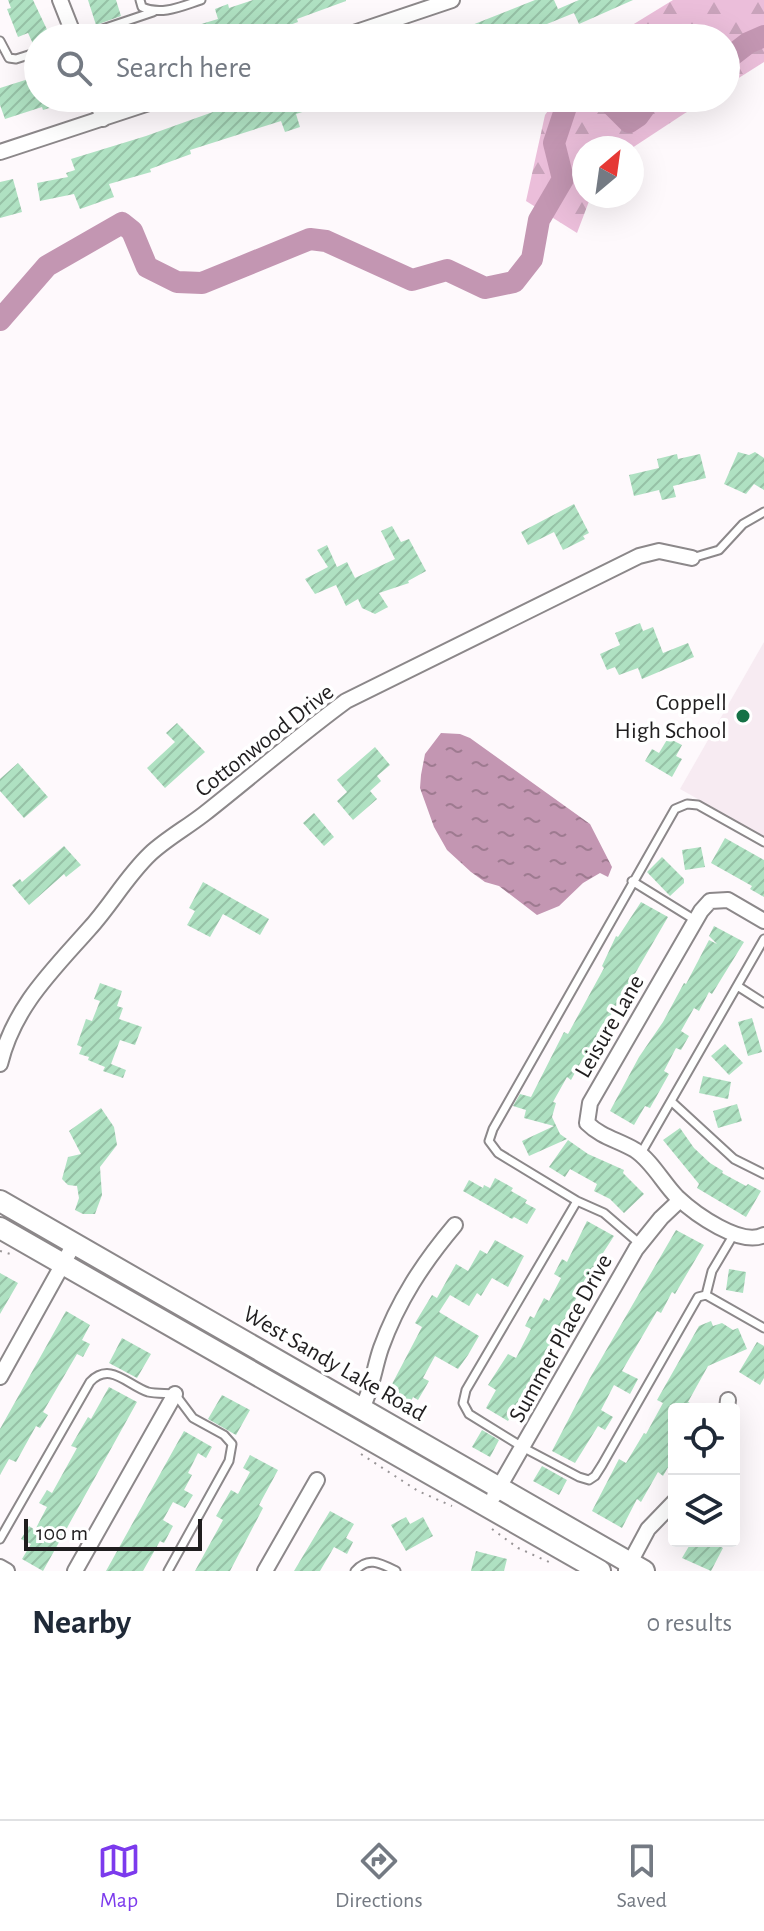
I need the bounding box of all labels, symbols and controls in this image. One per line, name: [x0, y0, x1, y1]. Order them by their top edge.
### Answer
search box: [24, 24, 740, 112]
icon: search: [52, 46, 96, 90]
text: Search here: [116, 53, 252, 83]
north arrow: [572, 136, 644, 208]
street label: Cottonwood Drive: [191, 680, 338, 802]
place label: Coppell High School: [615, 691, 727, 743]
marker: Coppell High School: [734, 707, 752, 725]
street label: Leisure Lane: [571, 971, 649, 1082]
street label: Summer Place Drive: [505, 1250, 617, 1426]
street label: West Sandy Lake Road: [239, 1302, 430, 1426]
map controls: [668, 1403, 740, 1547]
button: locate: [668, 1403, 740, 1475]
button: layers: [668, 1475, 740, 1547]
scale bar: [24, 1515, 202, 1551]
text: 100 m: [36, 1522, 88, 1544]
text: Nearby: [32, 1606, 131, 1640]
text: 0 results: [646, 1610, 732, 1636]
tab: Map: [97, 1839, 141, 1913]
tab: Directions: [335, 1839, 423, 1913]
tab: Saved: [617, 1839, 667, 1913]

